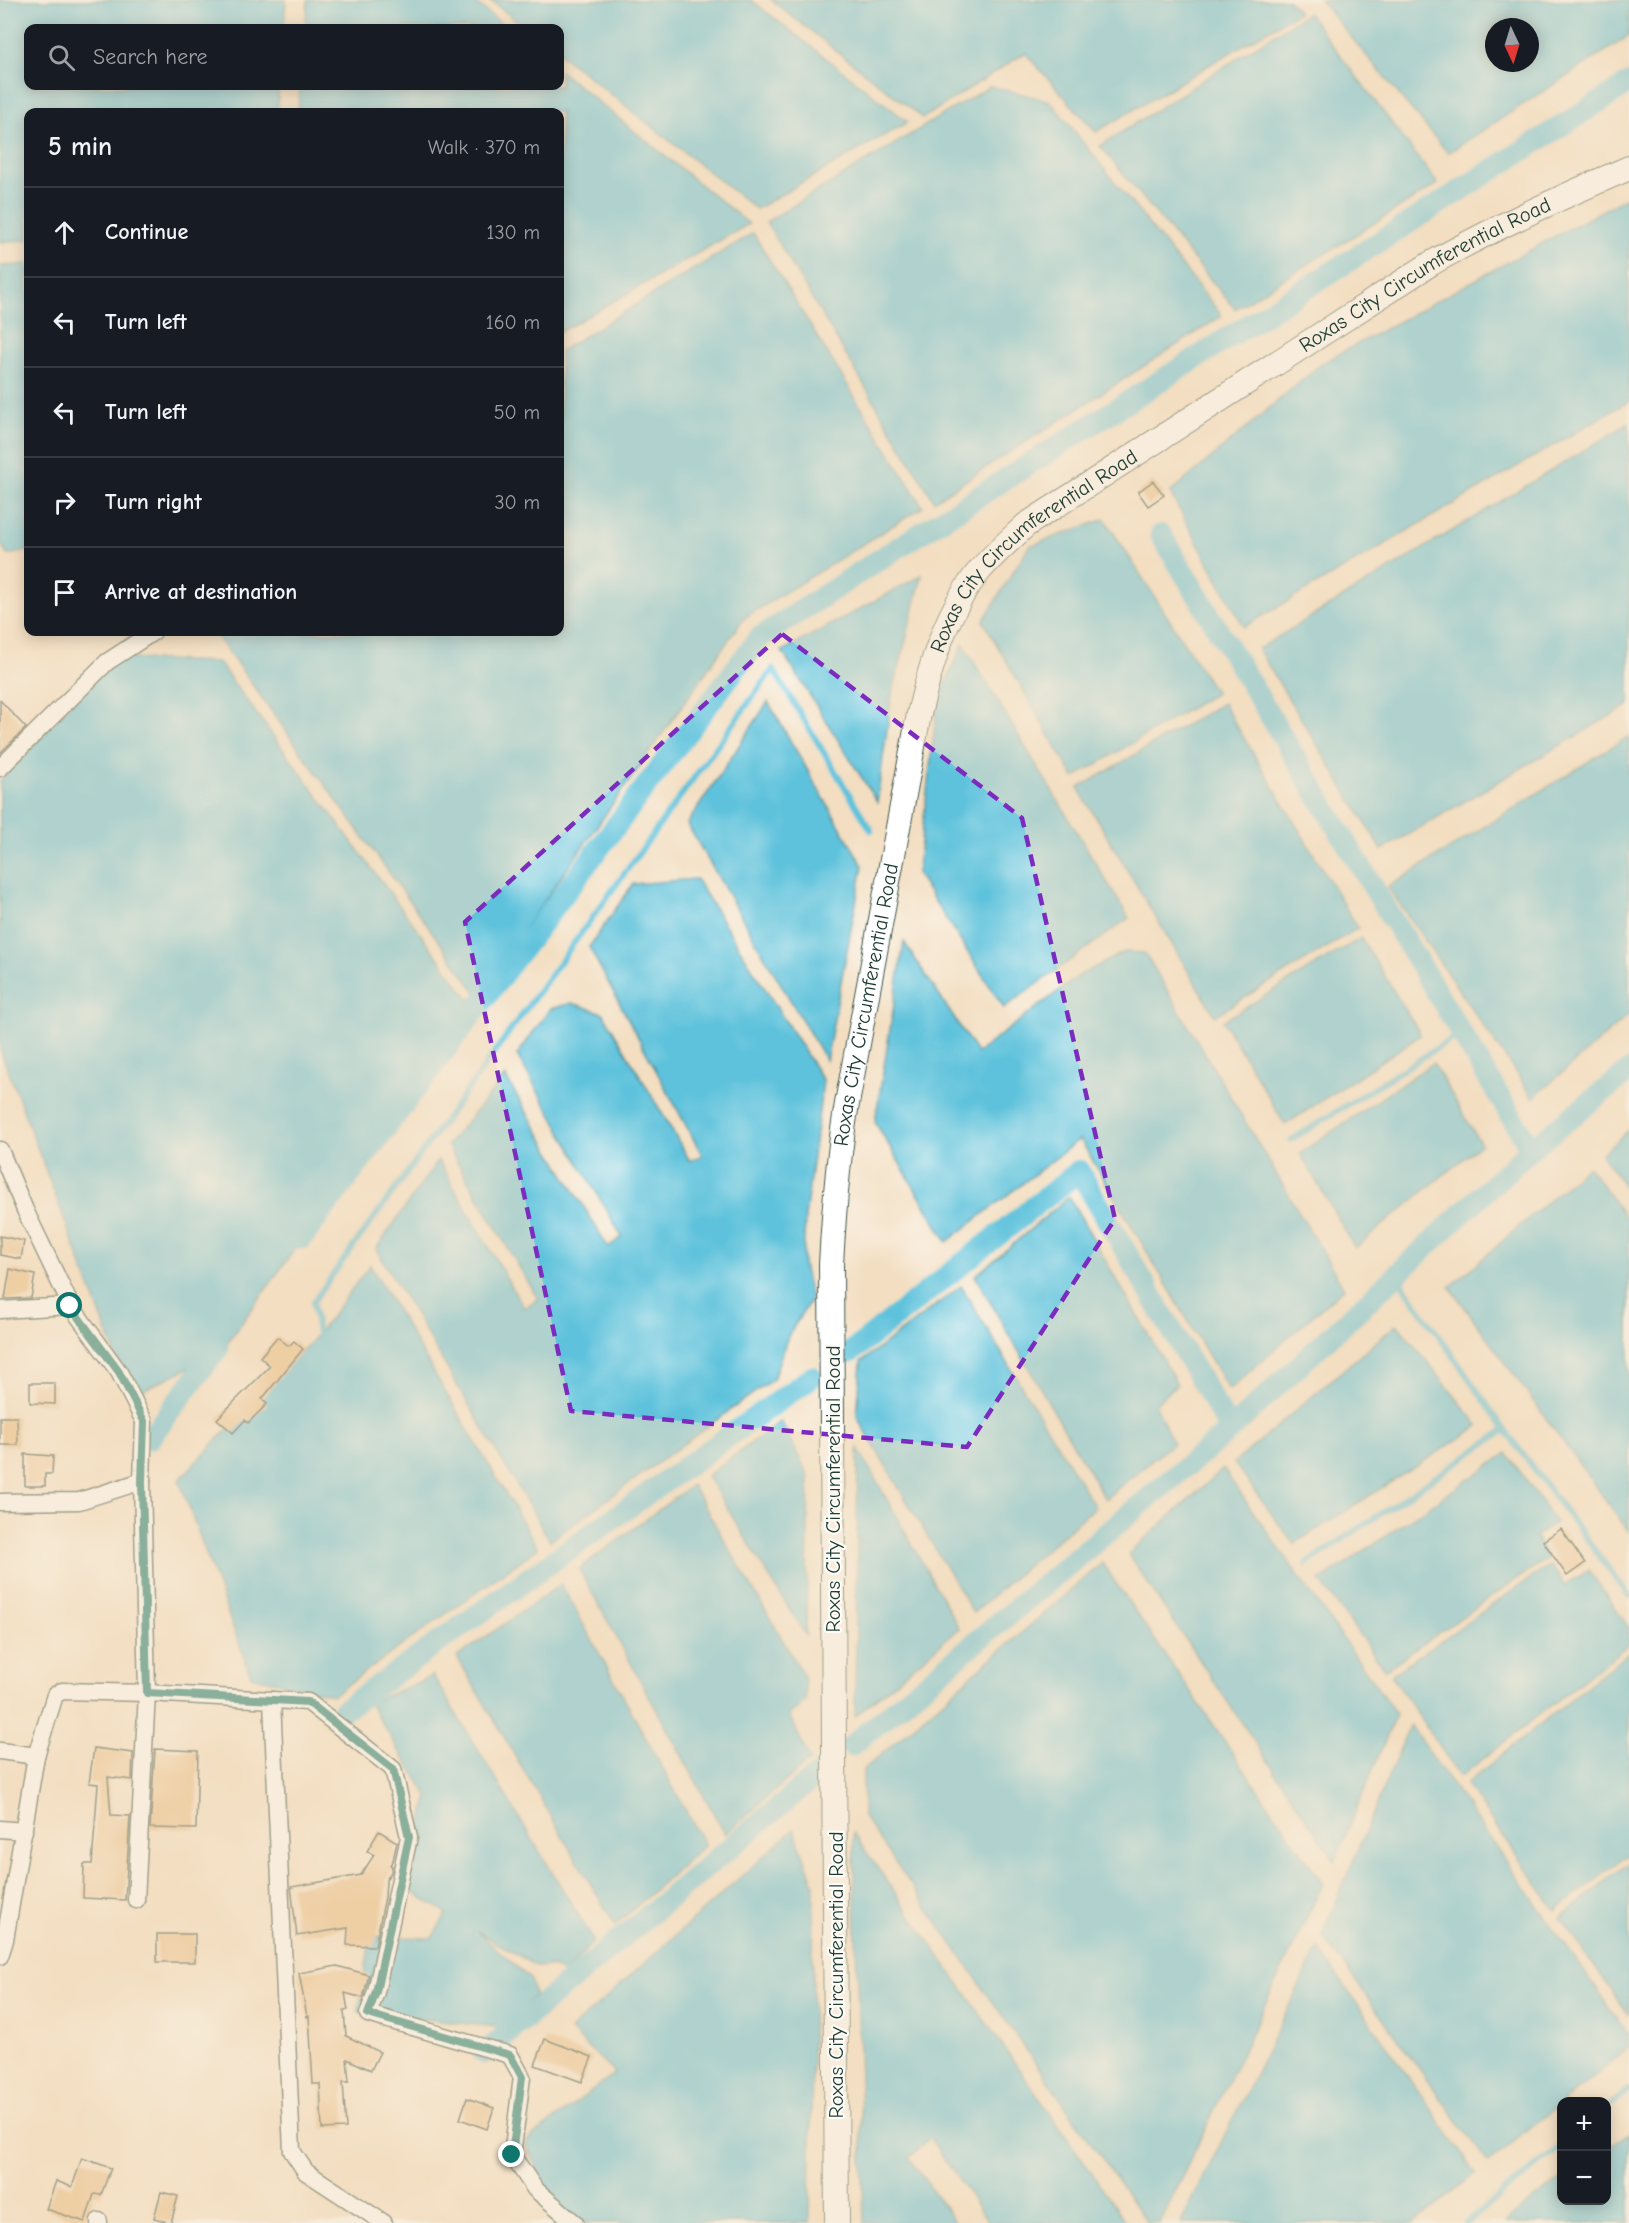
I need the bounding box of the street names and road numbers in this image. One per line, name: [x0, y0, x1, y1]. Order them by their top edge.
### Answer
street label: Roxas City Circumferential Road: [1295, 192, 1555, 357]
street label: Roxas City Circumferential Road: [925, 444, 1142, 656]
street label: Roxas City Circumferential Road: [829, 861, 903, 1148]
street label: Roxas City Circumferential Road: [821, 1345, 845, 1633]
street label: Roxas City Circumferential Road: [824, 1831, 848, 2119]

